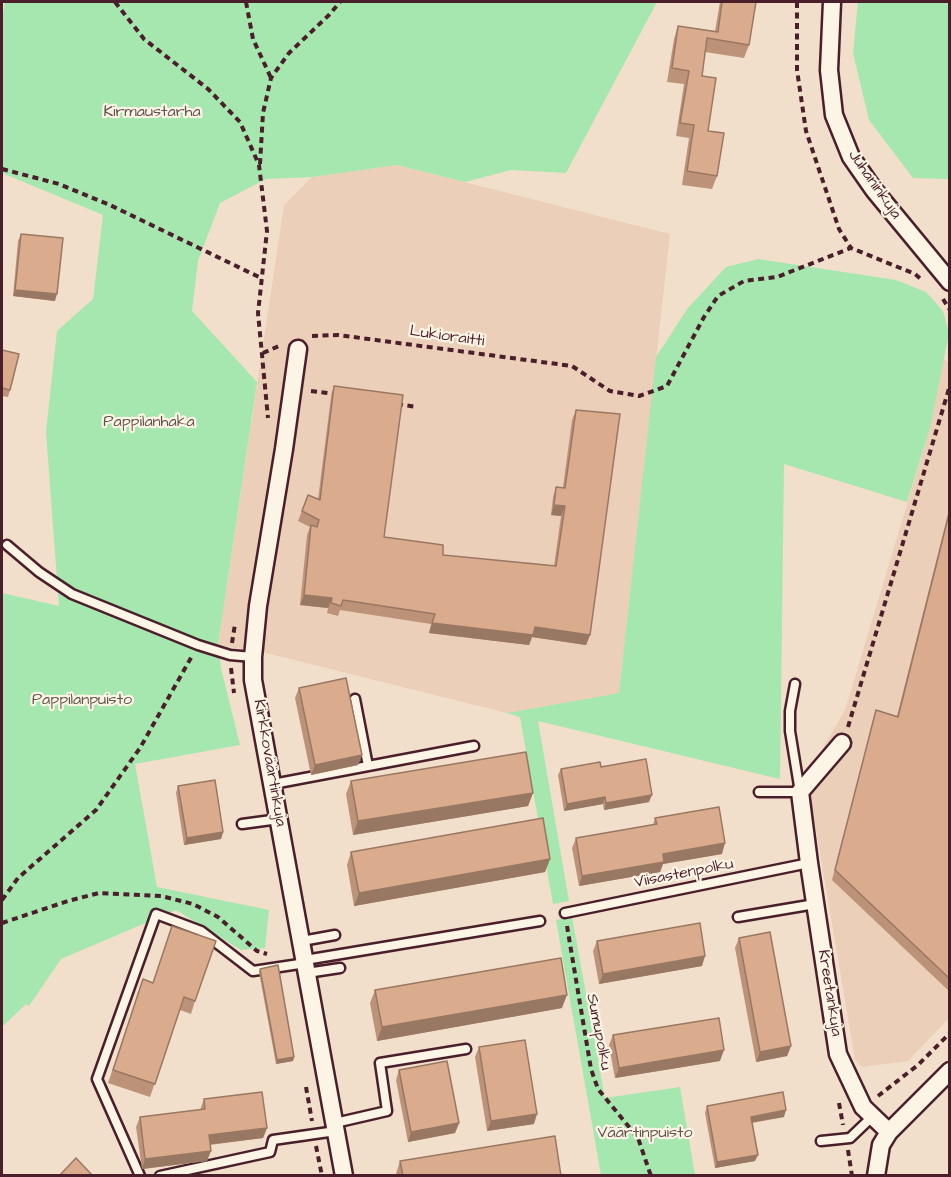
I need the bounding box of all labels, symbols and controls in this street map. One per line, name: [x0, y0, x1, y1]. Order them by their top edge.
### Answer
park label: Kirmaustarha: [103, 103, 201, 123]
street label: Juhaninkuja: [843, 147, 905, 223]
street label: Lukioraitti: [408, 322, 486, 352]
park label: Pappilanhaka: [103, 413, 195, 433]
park label: Pappilanpuisto: [32, 691, 132, 711]
street label: Kirkkoväärtinkuja: [248, 698, 290, 828]
street label: Viisastenpolku: [633, 855, 735, 893]
street label: Kreetankuja: [813, 948, 845, 1038]
street label: Sumupolku: [581, 992, 615, 1072]
park label: Väärtinpuisto: [598, 1124, 692, 1144]

